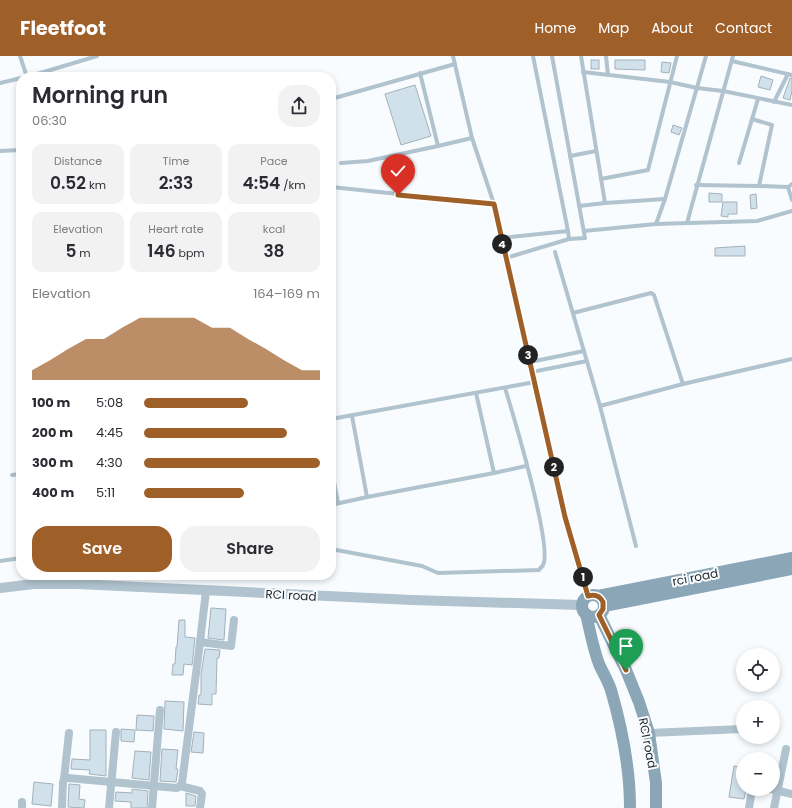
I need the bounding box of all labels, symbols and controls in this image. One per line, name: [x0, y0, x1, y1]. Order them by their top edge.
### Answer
text: Fleetfoot: [20, 15, 106, 42]
text: Home: [534, 18, 576, 38]
text: Map: [598, 18, 629, 38]
text: About: [651, 18, 693, 38]
text: Contact: [715, 18, 772, 38]
text: Morning run: [32, 80, 168, 111]
button: share: [278, 85, 320, 127]
text: 06:30: [32, 111, 67, 130]
text: Distance: [54, 153, 102, 169]
text: Time: [163, 153, 189, 169]
text: Pace: [260, 153, 288, 169]
pin: [381, 154, 415, 195]
icon: check: [387, 160, 409, 182]
text: 0.52: [50, 171, 86, 195]
text: 2:33: [159, 171, 193, 195]
text: 4:54: [242, 171, 280, 195]
text: km: [86, 177, 106, 193]
text: /km: [280, 177, 306, 193]
text: Elevation: [53, 221, 103, 237]
text: Heart rate: [148, 221, 204, 237]
text: kcal: [263, 221, 285, 237]
pin: 4: [492, 234, 512, 254]
text: 4: [498, 236, 506, 252]
text: 5: [65, 239, 76, 263]
text: 146: [147, 239, 176, 263]
text: 38: [263, 239, 285, 263]
text: m: [76, 245, 91, 261]
text: bpm: [176, 245, 205, 261]
text: Elevation: [32, 284, 91, 303]
text: 164–169 m: [253, 284, 320, 303]
pin: 3: [518, 345, 538, 365]
text: 3: [525, 347, 531, 363]
text: 100 m: [32, 393, 70, 412]
text: 5:08: [96, 393, 123, 412]
text: 200 m: [32, 423, 73, 442]
text: 4:45: [96, 423, 123, 442]
text: 300 m: [32, 453, 73, 472]
text: 4:30: [96, 453, 123, 472]
pin: 2: [544, 457, 564, 477]
text: 2: [551, 459, 557, 475]
text: 400 m: [32, 483, 74, 502]
text: 5:11: [96, 483, 115, 502]
button: Save: [32, 526, 172, 572]
button: Share: [180, 526, 320, 572]
street label: rci road: [671, 564, 719, 590]
pin: 1: [573, 567, 593, 587]
text: 1: [581, 569, 585, 585]
street label: RCI road: [265, 585, 317, 605]
pin: [609, 629, 643, 670]
icon: arrive: [615, 635, 637, 657]
map controls: [736, 648, 780, 796]
button: locate: [736, 648, 780, 692]
button: +: [736, 700, 780, 744]
street label: RCI road: [635, 716, 661, 770]
button: −: [736, 752, 780, 796]

